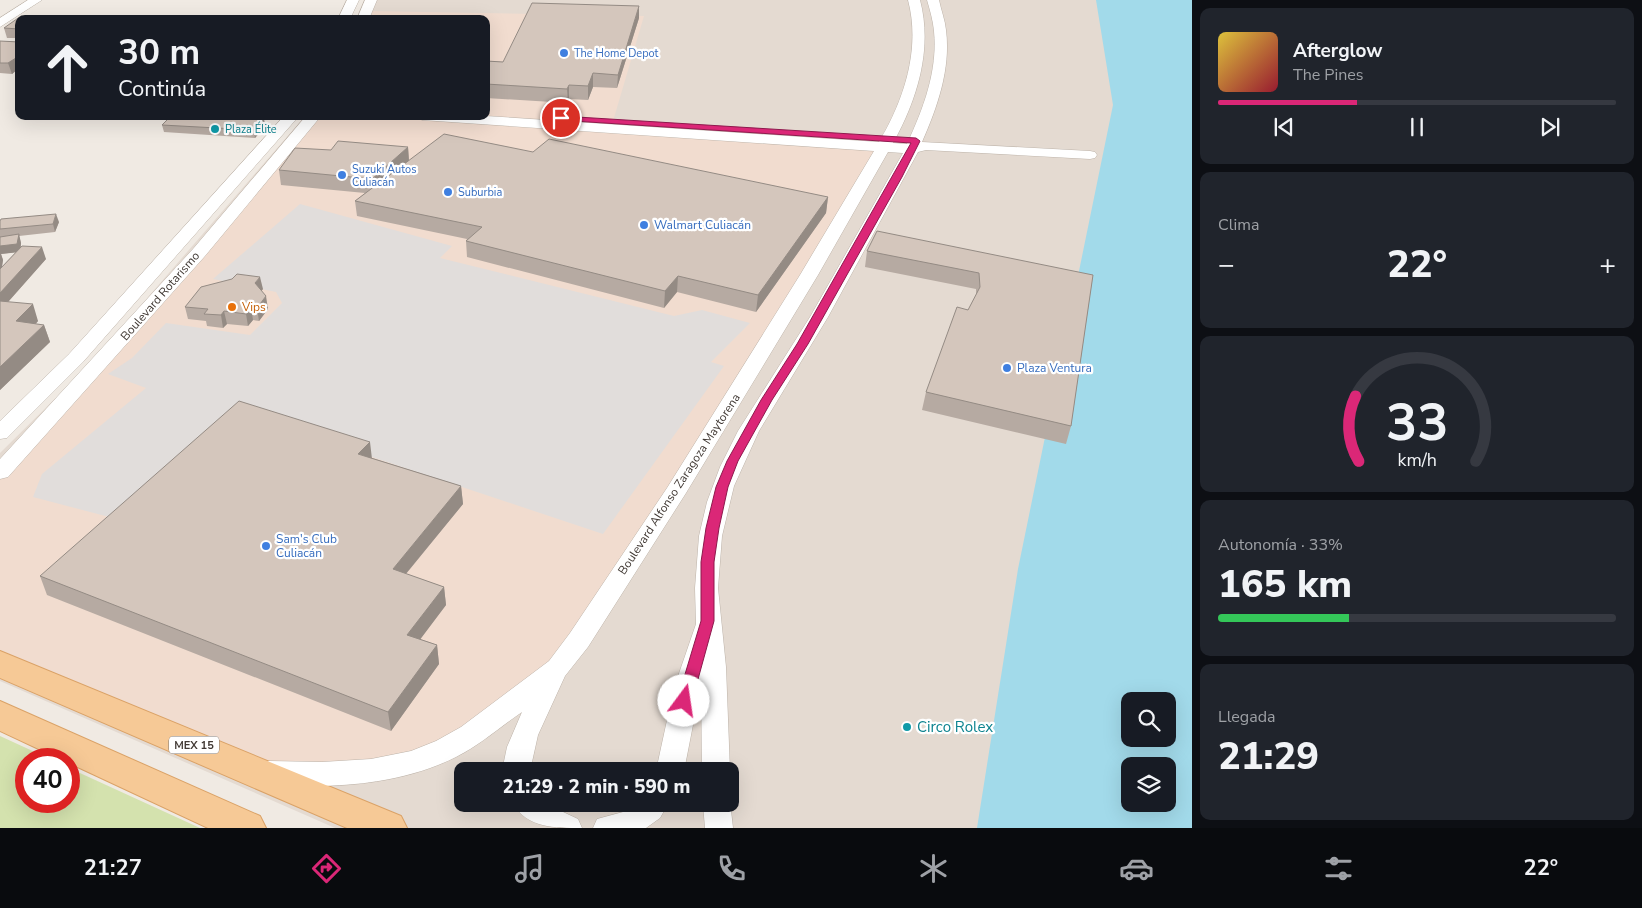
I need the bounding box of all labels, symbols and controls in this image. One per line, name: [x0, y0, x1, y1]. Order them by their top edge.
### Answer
text: 30 m: [118, 29, 200, 76]
icon: ahead: [35, 35, 100, 100]
text: Afterglow: [1293, 38, 1383, 64]
place label: The Home Depot: [574, 46, 659, 61]
marker: The Home Depot: [558, 47, 570, 59]
text: The Pines: [1293, 64, 1363, 86]
text: Continúa: [118, 74, 206, 104]
pin: [540, 97, 582, 139]
icon: arrive: [547, 104, 575, 132]
icon: previous: [1270, 113, 1298, 141]
icon: pause: [1403, 113, 1431, 141]
icon: next: [1536, 113, 1564, 141]
place label: Plaza Élite: [225, 121, 277, 137]
marker: Plaza Élite: [209, 123, 221, 135]
place label: Suzuki Autos Culiacán: [352, 162, 416, 190]
marker: Suzuki Autos Culiacán: [336, 169, 348, 181]
place label: Suburbia: [458, 185, 502, 200]
marker: Suburbia: [442, 186, 454, 198]
text: Clima: [1218, 214, 1259, 236]
place label: Walmart Culiacán: [654, 217, 751, 233]
marker: Walmart Culiacán: [638, 219, 650, 231]
text: 22°: [1387, 239, 1447, 290]
text: −: [1218, 246, 1235, 284]
text: +: [1599, 246, 1616, 284]
street label: Boulevard Rotarismo: [117, 248, 203, 344]
place label: Vips: [241, 299, 266, 315]
marker: Vips: [226, 301, 238, 313]
place label: Plaza Ventura: [1017, 360, 1092, 376]
marker: Plaza Ventura: [1001, 362, 1013, 374]
text: 33: [1386, 387, 1448, 458]
street label: Boulevard Alfonso Zaragoza Maytorena: [614, 390, 744, 578]
text: km/h: [1397, 448, 1437, 472]
place label: Sam's Club Culiacán: [276, 531, 337, 561]
text: Autonomía · 33%: [1218, 534, 1343, 556]
marker: Sam's Club Culiacán: [260, 540, 272, 552]
text: 165 km: [1218, 559, 1352, 610]
position arrow: [657, 674, 709, 726]
map controls: [1121, 692, 1176, 812]
button: search: [1121, 692, 1176, 747]
text: Llegada: [1218, 706, 1276, 728]
place label: Circo Rolex: [917, 717, 993, 737]
marker: Circo Rolex: [901, 721, 913, 733]
text: 21:29: [1218, 731, 1319, 782]
road number: MEX 15: [169, 736, 219, 754]
speed limit sign: 40: [15, 748, 80, 813]
button: layers: [1121, 757, 1176, 812]
text: 21:29 · 2 min · 590 m: [503, 774, 690, 800]
icon: directions: [309, 851, 344, 886]
icon: music: [512, 851, 547, 886]
icon: phone: [714, 851, 749, 886]
icon: climate: [916, 851, 951, 886]
icon: car: [1119, 851, 1154, 886]
icon: filters: [1321, 851, 1356, 886]
text: 21:27: [84, 853, 142, 883]
text: 22°: [1523, 853, 1558, 883]

